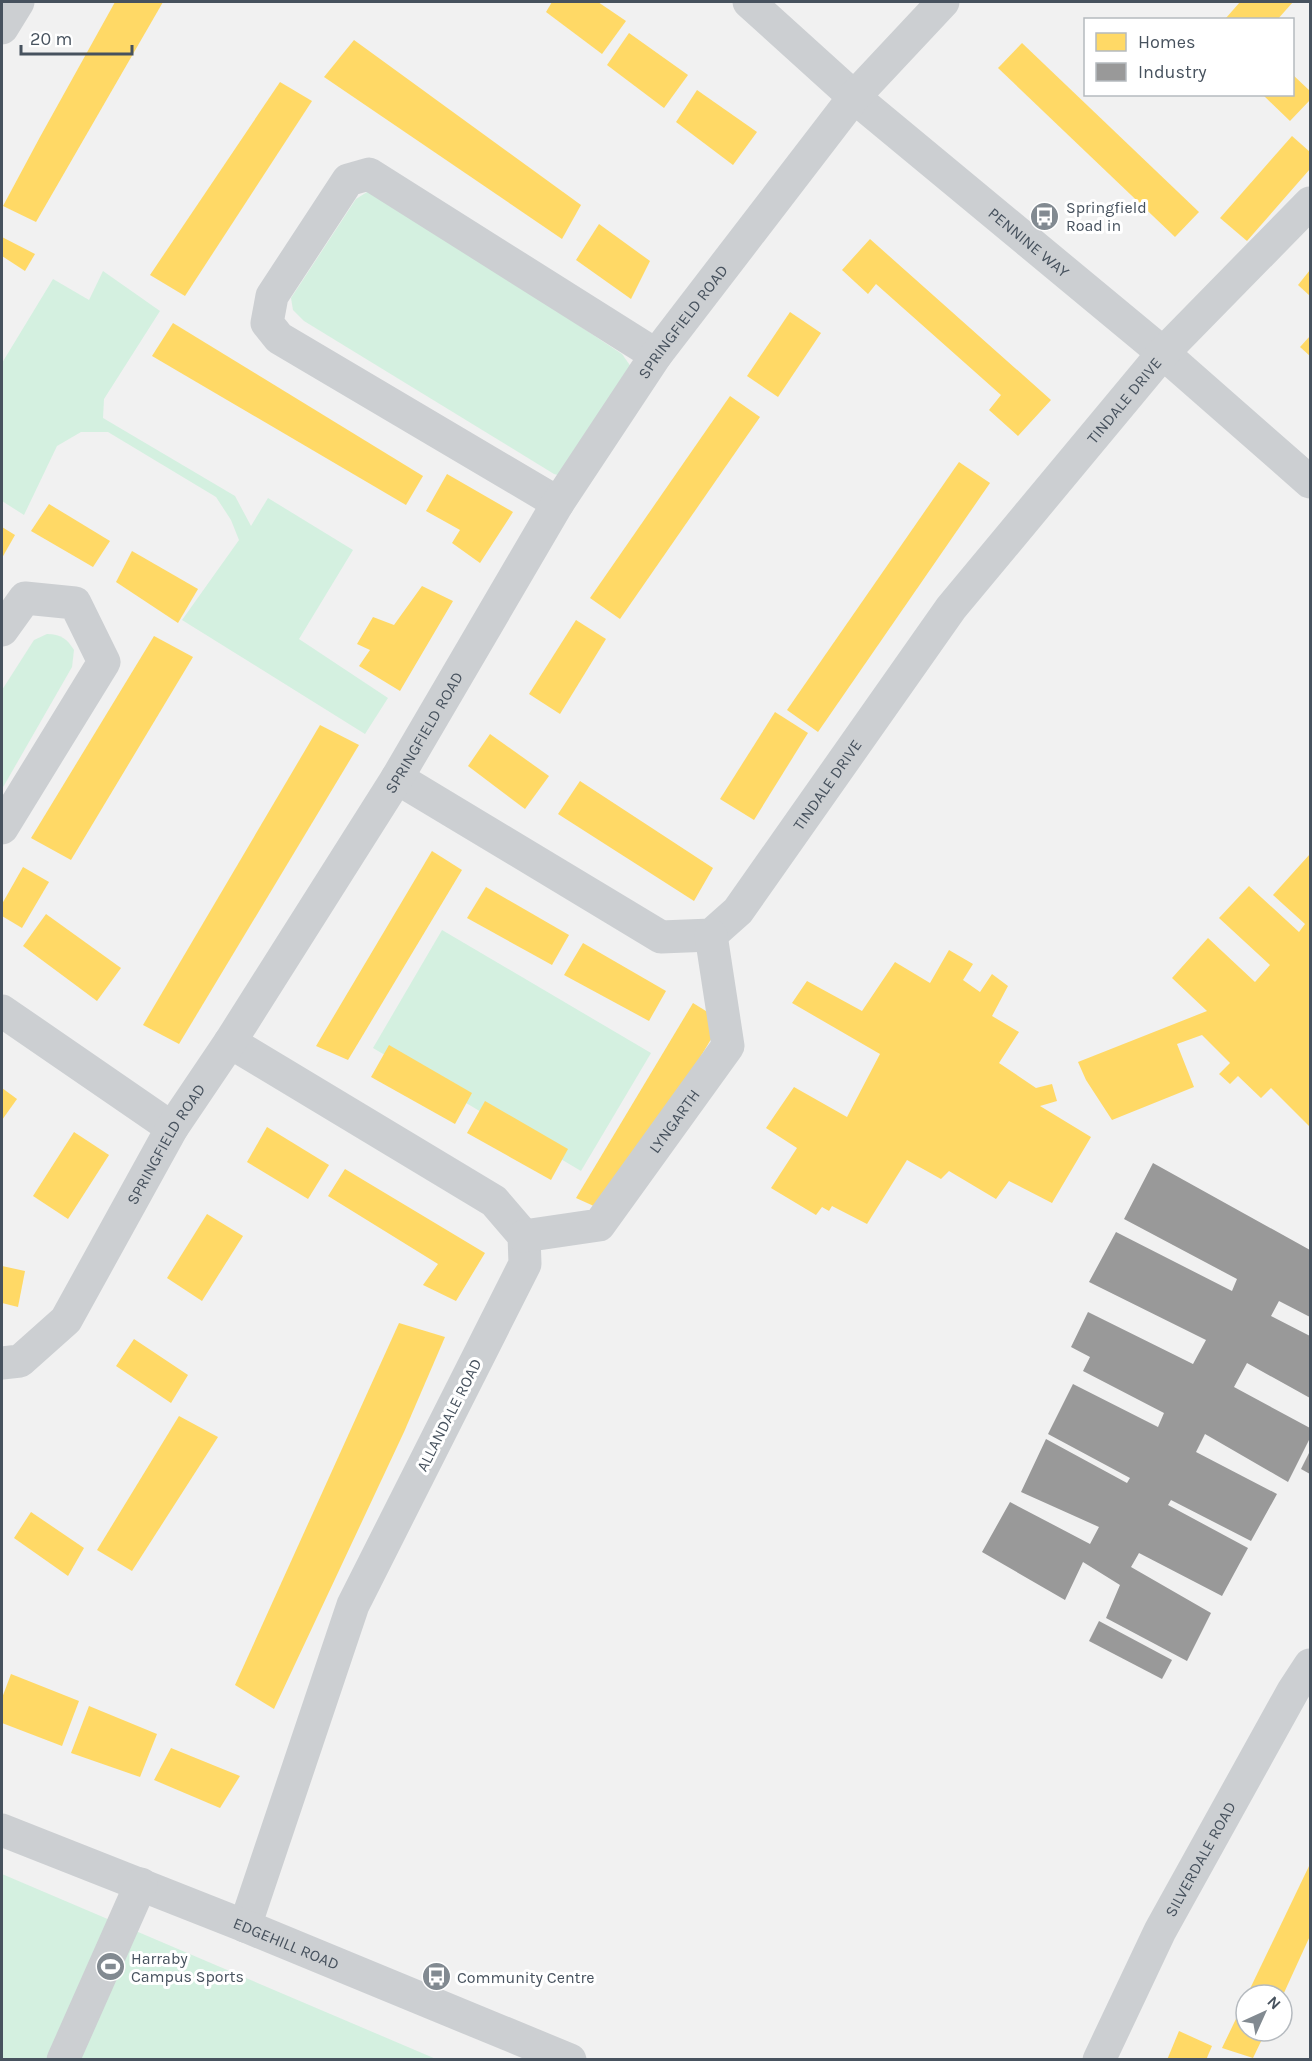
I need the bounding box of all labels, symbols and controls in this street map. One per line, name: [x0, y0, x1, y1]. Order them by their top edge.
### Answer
scale bar: [21, 18, 132, 56]
legend: [1084, 18, 1294, 96]
text: 20 m: [30, 28, 72, 50]
text: Homes: [1138, 31, 1195, 53]
text: Industry: [1138, 61, 1207, 83]
place label: Springfield Road in: [1066, 198, 1147, 235]
bus stop icon: Springfield Road in: [1029, 200, 1061, 232]
street label: PENNINE WAY: [985, 203, 1074, 281]
street label: SPRINGFIELD ROAD: [634, 261, 731, 382]
street label: TINDALE DRIVE: [1082, 353, 1165, 447]
street label: SPRINGFIELD ROAD: [380, 668, 467, 797]
street label: TINDALE DRIVE: [789, 736, 865, 833]
street label: SPRINGFIELD ROAD: [122, 1080, 209, 1208]
street label: LYNGARTH: [645, 1085, 703, 1157]
street label: ALLANDALE ROAD: [412, 1355, 486, 1475]
street label: SILVERDALE ROAD: [1160, 1798, 1239, 1920]
street label: EDGEHILL ROAD: [231, 1913, 342, 1973]
place label: Harraby Campus Sports: [131, 1949, 244, 1986]
sports icon: Harraby Campus Sports: [94, 1951, 126, 1983]
bus stop icon: Community Centre: [420, 1961, 452, 1993]
place label: Community Centre: [457, 1968, 595, 1987]
north arrow: [1234, 1983, 1294, 2043]
text: N: [1263, 1992, 1285, 2014]

